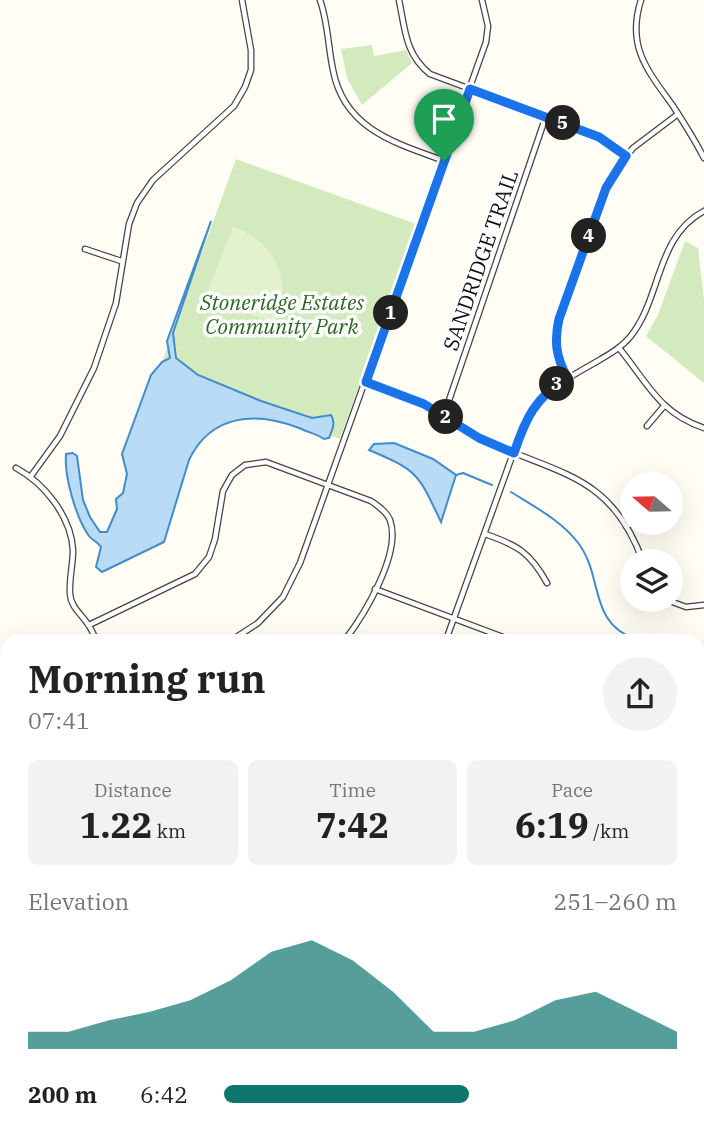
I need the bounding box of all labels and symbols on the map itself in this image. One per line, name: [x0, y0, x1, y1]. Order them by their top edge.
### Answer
pin: [414, 89, 474, 161]
pin: 5: [546, 106, 580, 140]
street label: SANDRIDGE TRAIL: [436, 166, 524, 354]
pin: 4: [572, 218, 606, 254]
park label: Stoneridge Estates Community Park: [199, 288, 364, 340]
pin: 1: [374, 296, 408, 330]
pin: 3: [540, 366, 574, 402]
pin: 2: [428, 400, 464, 434]
north arrow: [620, 472, 682, 536]

